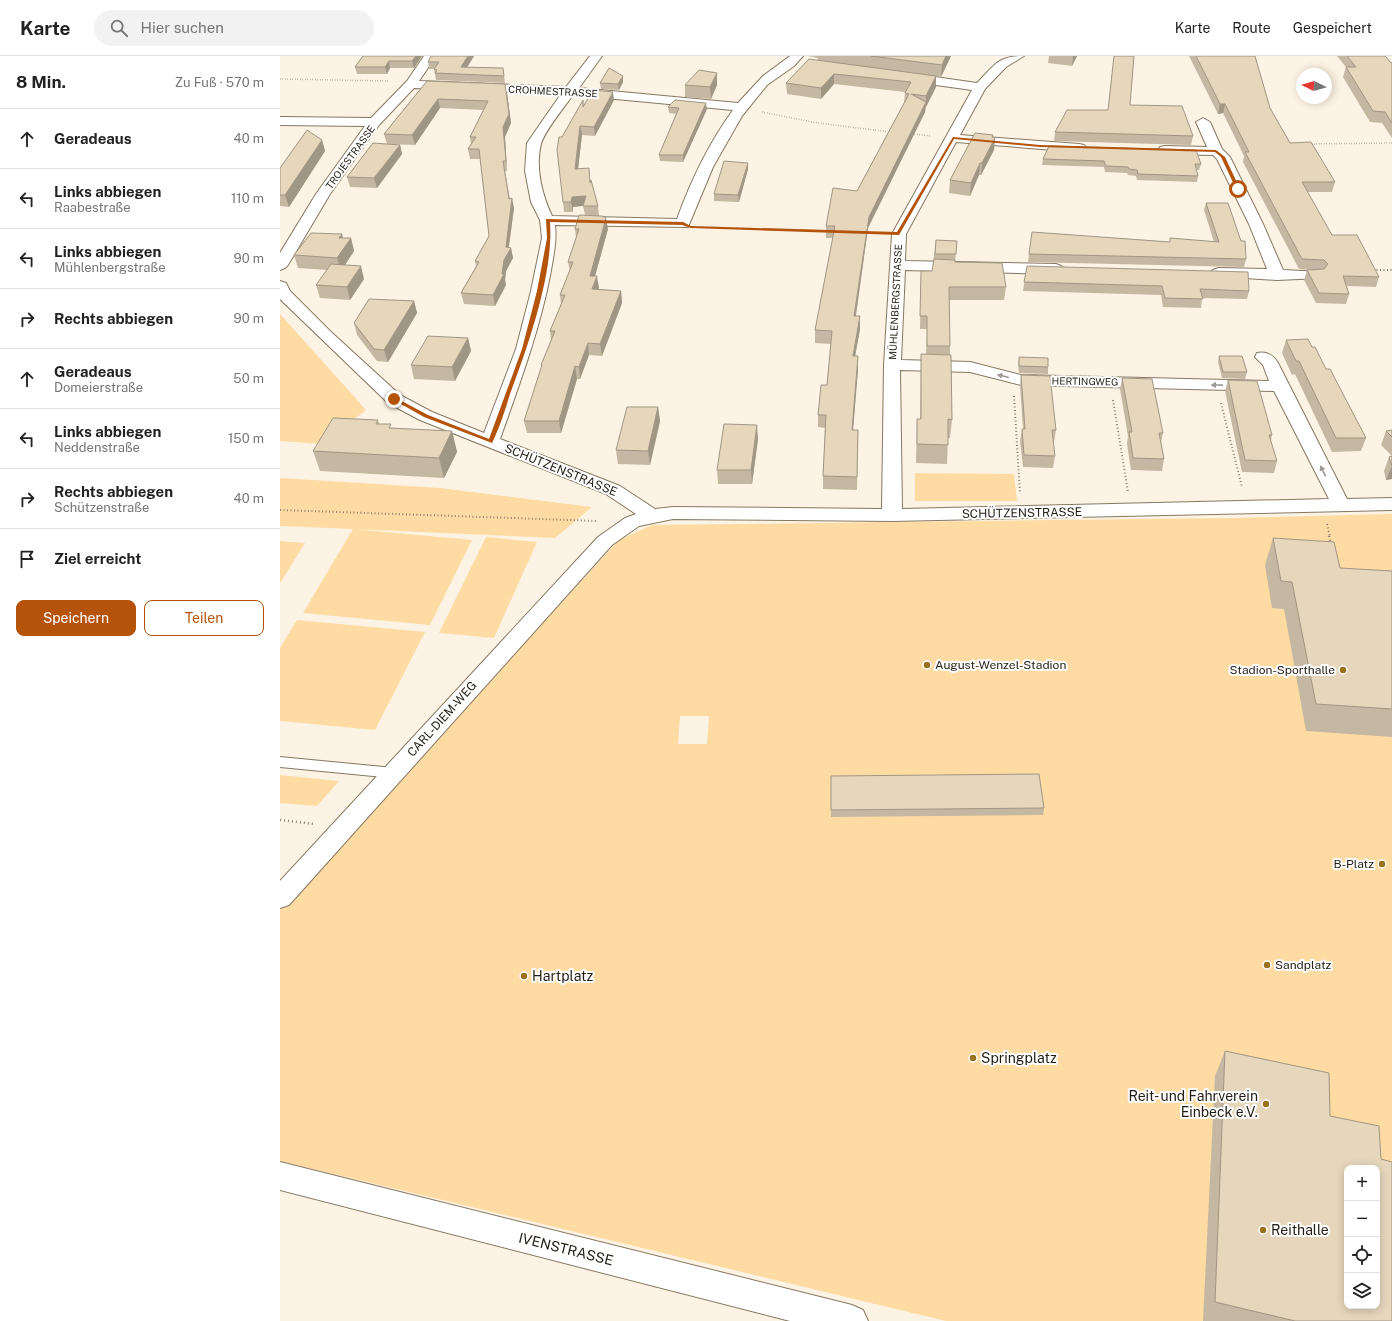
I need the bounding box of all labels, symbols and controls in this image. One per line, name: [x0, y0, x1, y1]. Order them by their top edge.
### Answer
search box: [94, 10, 374, 46]
text: Karte: [20, 17, 70, 39]
icon: search: [108, 17, 130, 39]
text: Hier suchen: [140, 19, 224, 36]
text: Karte: [1175, 20, 1210, 36]
text: Route: [1232, 20, 1271, 36]
text: Gespeichert: [1293, 20, 1372, 36]
north arrow: [1296, 68, 1332, 104]
text: 8 Min.: [16, 72, 66, 92]
text: Zu Fuß · 570 m: [175, 75, 264, 90]
street label: CROHMESTRASSE: [508, 83, 598, 99]
street label: TROJESTRASSE: [323, 123, 377, 191]
icon: ahead: [16, 128, 38, 150]
text: Geradeaus: [54, 130, 132, 147]
text: 40 m: [233, 131, 264, 146]
route start: [1229, 180, 1247, 198]
text: Links abbiegen: [54, 183, 161, 200]
icon: left: [16, 188, 38, 210]
text: 110 m: [231, 191, 264, 206]
text: Raabestraße: [54, 200, 131, 215]
text: Links abbiegen: [54, 243, 161, 260]
street label: MÜHLENBERGSTRASSE: [886, 244, 904, 360]
icon: left: [16, 248, 38, 270]
text: 90 m: [234, 251, 264, 266]
text: Mühlenbergstraße: [54, 260, 166, 275]
icon: right: [16, 308, 38, 330]
text: Rechts abbiegen: [54, 310, 173, 327]
text: 90 m: [234, 311, 264, 326]
text: Geradeaus: [54, 363, 132, 380]
icon: ahead: [16, 368, 38, 390]
text: 50 m: [233, 371, 264, 386]
one-way arrow: [997, 372, 1010, 378]
street label: HERTINGWEG: [1051, 374, 1119, 388]
text: Domeierstraße: [54, 380, 143, 395]
one-way arrow: [1211, 381, 1223, 388]
route end: [385, 390, 403, 408]
text: Links abbiegen: [54, 423, 161, 440]
icon: left: [16, 428, 38, 450]
text: 150 m: [228, 431, 264, 446]
text: Neddenstraße: [54, 440, 140, 455]
street label: SCHÜTZENSTRASSE: [503, 441, 619, 499]
one-way arrow: [1320, 465, 1326, 476]
text: Rechts abbiegen: [54, 483, 173, 500]
icon: right: [16, 488, 38, 510]
text: 40 m: [233, 491, 264, 506]
text: Schützenstraße: [54, 500, 149, 515]
street label: SCHÜTZENSTRASSE: [962, 505, 1082, 521]
icon: arrive: [16, 548, 38, 570]
text: Ziel erreicht: [54, 550, 141, 567]
button: Speichern: [16, 600, 136, 636]
button: Teilen: [144, 600, 264, 636]
place label: August-Wenzel-Stadion: [935, 658, 1066, 672]
marker: August-Wenzel-Stadion: [922, 660, 932, 670]
place label: Stadion-Sporthalle: [1229, 663, 1335, 677]
marker: Stadion-Sporthalle: [1338, 665, 1348, 675]
street label: CARL-DIEM-WEG: [404, 678, 480, 760]
place label: B-Platz: [1334, 857, 1374, 871]
marker: B-Platz: [1377, 859, 1387, 869]
place label: Sandplatz: [1275, 958, 1332, 972]
marker: Sandplatz: [1262, 960, 1272, 970]
place label: Hartplatz: [532, 968, 594, 984]
marker: Hartplatz: [519, 971, 529, 981]
place label: Springplatz: [981, 1050, 1057, 1066]
marker: Springplatz: [968, 1053, 978, 1063]
place label: Reit- und Fahrverein Einbeck e.V.: [1128, 1088, 1258, 1120]
marker: Reit- und Fahrverein Einbeck e.V.: [1261, 1099, 1271, 1109]
map controls: [1344, 1165, 1380, 1309]
button: +: [1344, 1165, 1380, 1201]
button: −: [1344, 1201, 1380, 1237]
place label: Reithalle: [1271, 1222, 1329, 1238]
marker: Reithalle: [1258, 1225, 1268, 1235]
street label: IVENSTRASSE: [517, 1230, 615, 1268]
button: locate: [1344, 1237, 1380, 1273]
button: layers: [1344, 1273, 1380, 1309]

